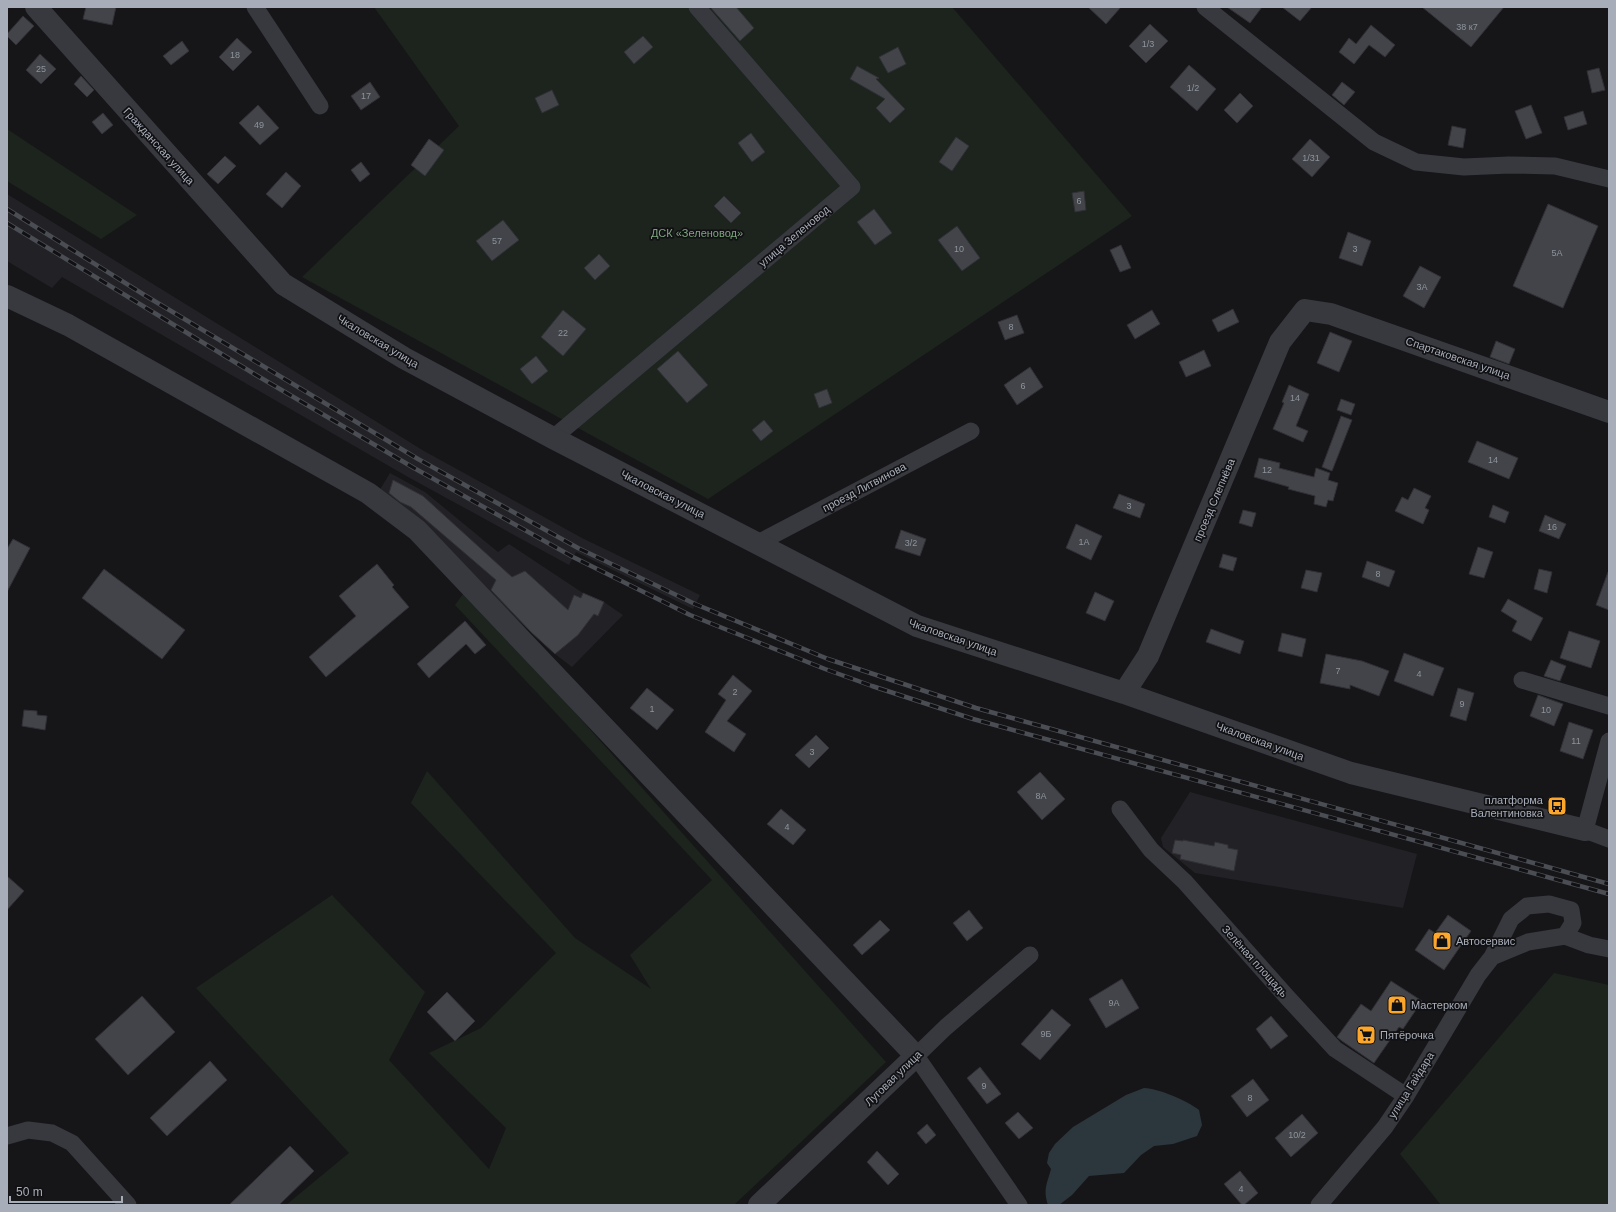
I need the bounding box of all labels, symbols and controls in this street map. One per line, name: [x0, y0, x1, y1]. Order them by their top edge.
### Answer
house number: 38 к7: [1456, 22, 1478, 32]
house number: 1/3: [1142, 39, 1154, 49]
house number: 18: [230, 50, 240, 60]
house number: 25: [36, 64, 46, 74]
house number: 1/2: [1187, 83, 1199, 93]
house number: 17: [361, 91, 371, 101]
street label: Гражданская улица: [121, 105, 197, 188]
house number: 49: [254, 120, 264, 130]
house number: 1/31: [1302, 153, 1320, 163]
house number: 6: [1076, 196, 1082, 206]
street label: улица Зеленовод: [756, 203, 832, 269]
park label: ДСК «Зеленовод»: [651, 227, 743, 239]
house number: 57: [492, 236, 502, 246]
house number: 10: [954, 244, 964, 254]
house number: 3: [1352, 244, 1358, 254]
house number: 5А: [1551, 248, 1563, 258]
house number: 3А: [1416, 282, 1428, 292]
street label: Чкаловская улица: [335, 312, 422, 370]
house number: 8: [1008, 322, 1014, 332]
house number: 22: [558, 328, 568, 338]
street label: Спартаковская улица: [1404, 334, 1513, 382]
house number: 6: [1020, 381, 1026, 391]
house number: 14: [1290, 393, 1300, 403]
house number: 14: [1488, 455, 1498, 465]
street label: проезд Слепнёва: [1191, 456, 1237, 543]
street label: проезд Литвинова: [820, 460, 909, 514]
house number: 12: [1262, 465, 1272, 475]
street label: Чкаловская улица: [619, 468, 708, 521]
house number: 3: [1126, 501, 1132, 511]
house number: 16: [1547, 522, 1557, 532]
house number: 1А: [1078, 537, 1090, 547]
house number: 3/2: [905, 538, 917, 548]
house number: 8: [1375, 569, 1381, 579]
street label: Чкаловская улица: [907, 616, 1000, 658]
house number: 7: [1335, 666, 1341, 676]
house number: 4: [1416, 669, 1422, 679]
house number: 2: [732, 687, 738, 697]
house number: 9: [1459, 699, 1465, 709]
house number: 1: [649, 704, 655, 714]
house number: 10: [1541, 705, 1551, 715]
street label: Чкаловская улица: [1214, 719, 1306, 763]
house number: 11: [1571, 736, 1581, 746]
house number: 3: [809, 747, 815, 757]
house number: 8А: [1035, 791, 1047, 801]
place label: платформа Валентиновка: [1471, 794, 1544, 819]
bus stop icon: платформа Валентиновка: [1546, 795, 1568, 817]
house number: 4: [784, 822, 790, 832]
street label: Зелёная площадь: [1220, 923, 1290, 999]
shop icon: Автосервис: [1431, 930, 1453, 952]
place label: Автосервис: [1456, 935, 1516, 947]
shop icon: Мастерком: [1386, 994, 1408, 1016]
house number: 9А: [1108, 998, 1120, 1008]
place label: Мастерком: [1411, 999, 1468, 1011]
supermarket icon: Пятёрочка: [1355, 1024, 1377, 1046]
house number: 9Б: [1041, 1029, 1052, 1039]
place label: Пятёрочка: [1380, 1029, 1435, 1041]
street label: Луговая улица: [862, 1047, 924, 1108]
street label: улица Гайдара: [1386, 1049, 1437, 1120]
house number: 9: [981, 1081, 987, 1091]
house number: 8: [1247, 1093, 1253, 1103]
house number: 10/2: [1288, 1130, 1306, 1140]
scale bar: [10, 1178, 122, 1204]
house number: 4: [1238, 1184, 1244, 1194]
text: 50 m: [16, 1185, 43, 1199]

